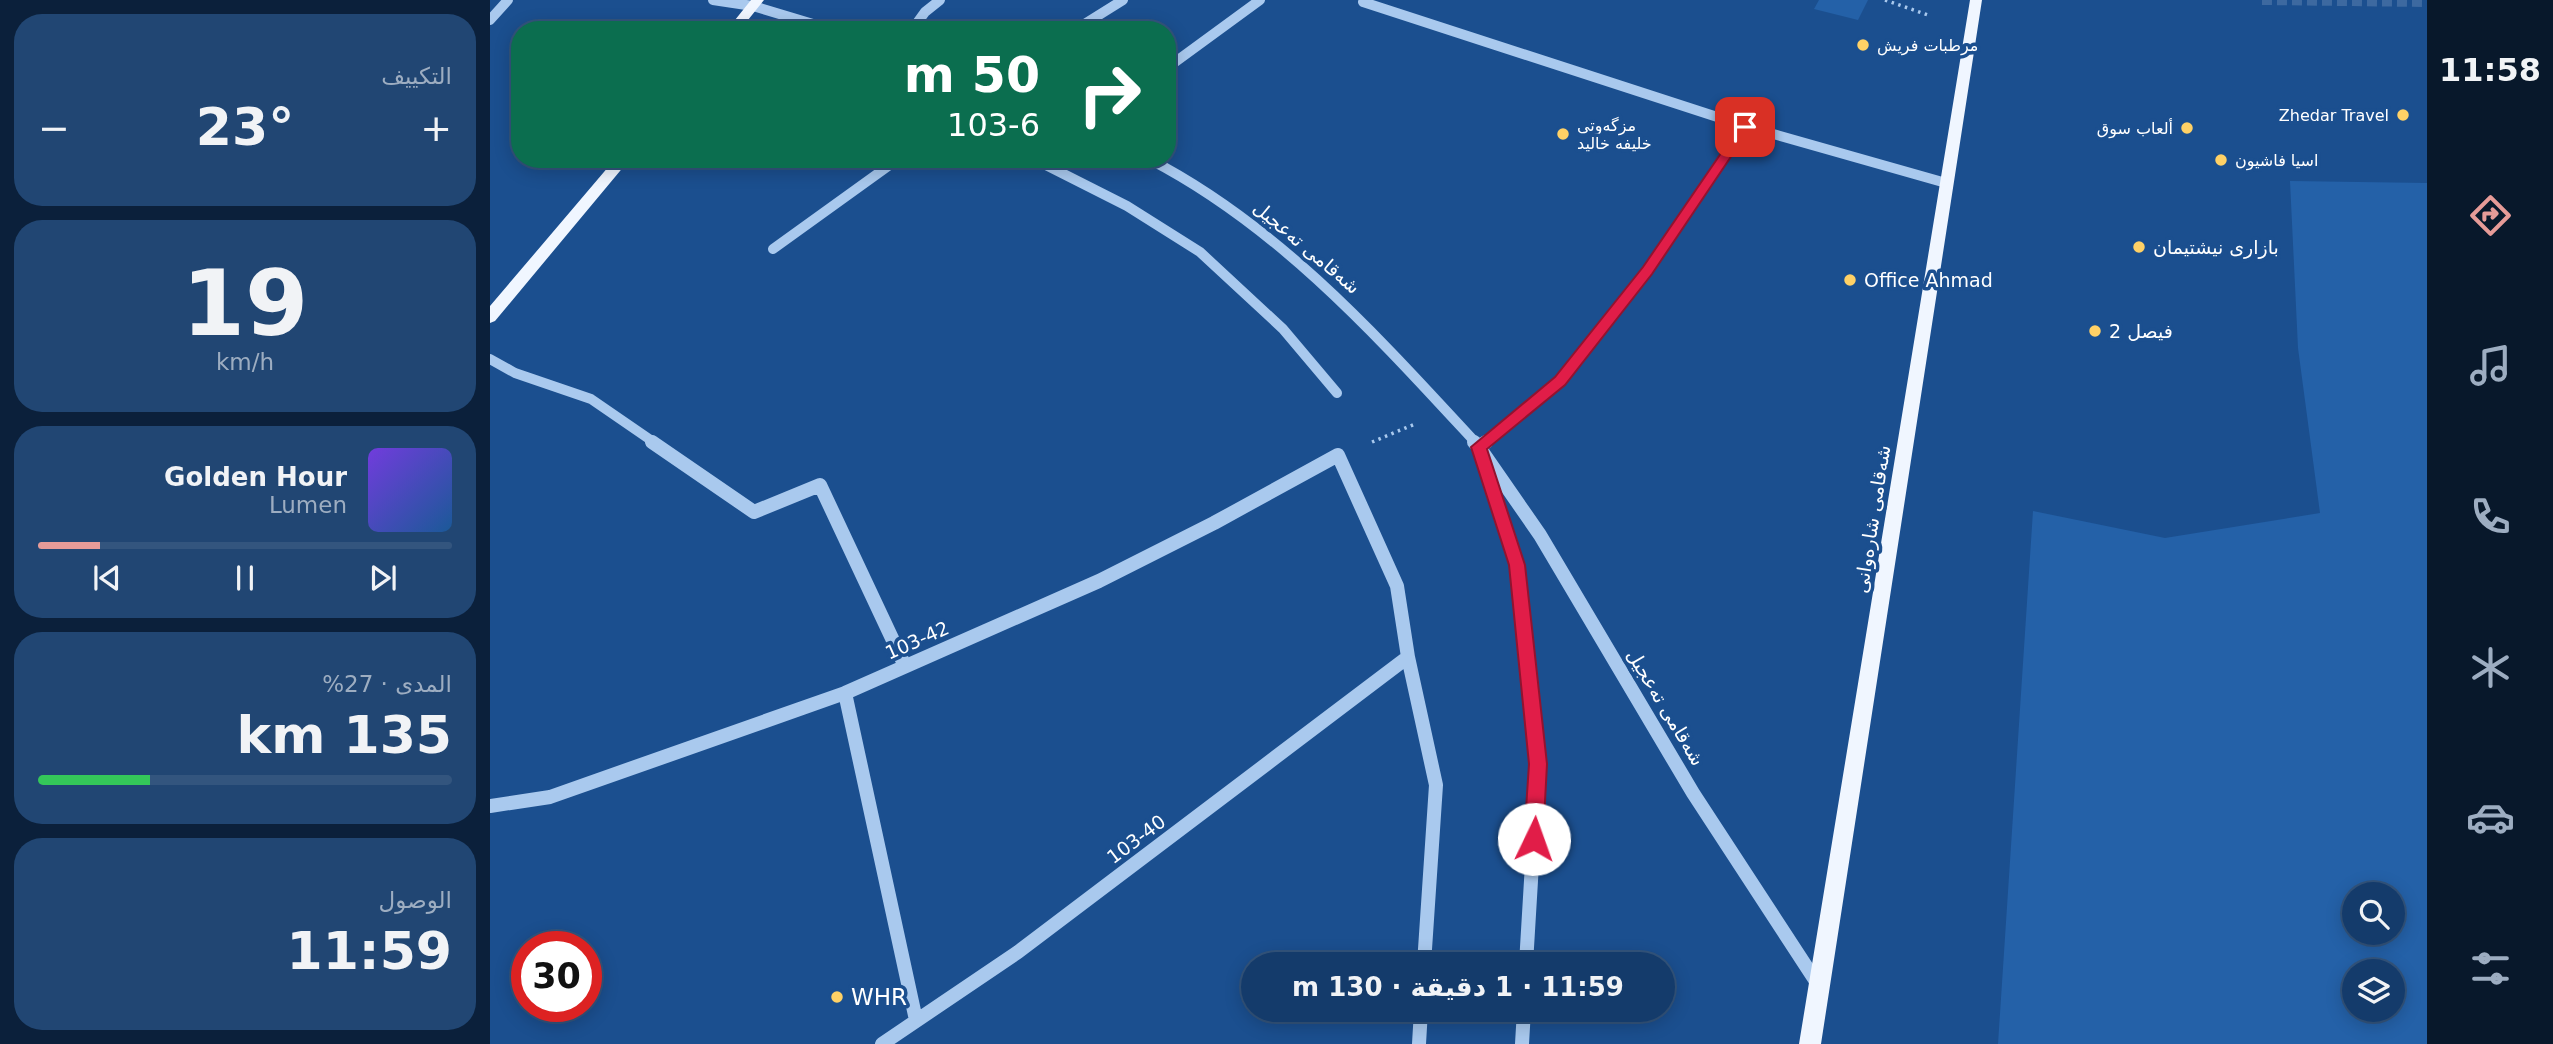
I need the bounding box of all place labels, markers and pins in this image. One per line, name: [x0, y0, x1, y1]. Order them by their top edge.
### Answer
place label: مرطبات فريش: [1877, 36, 1978, 56]
marker: مرطبات فريش: [1855, 37, 1871, 53]
pin: [1715, 97, 1775, 157]
place label: Zhedar Travel: [2279, 106, 2389, 125]
marker: Zhedar Travel: [2395, 107, 2411, 123]
place label: مزگه‌وتی خلیفه‌ خالید: [1577, 116, 1652, 153]
place label: ألعاب سوق: [2097, 118, 2173, 139]
marker: ألعاب سوق: [2179, 120, 2195, 136]
marker: مزگه‌وتی خلیفه‌ خالید: [1555, 126, 1571, 142]
place label: اسيا فاشيون: [2235, 151, 2318, 171]
marker: اسيا فاشيون: [2213, 152, 2229, 168]
place label: بازاری نیشتیمان: [2153, 236, 2279, 259]
marker: بازاری نیشتیمان: [2131, 239, 2147, 255]
place label: Office Ahmad: [1864, 269, 1993, 291]
marker: Office Ahmad: [1842, 272, 1858, 288]
place label: فيصل 2: [2109, 320, 2173, 342]
marker: فيصل 2: [2087, 323, 2103, 339]
place label: WHR: [851, 984, 907, 1010]
marker: WHR: [829, 989, 845, 1005]

